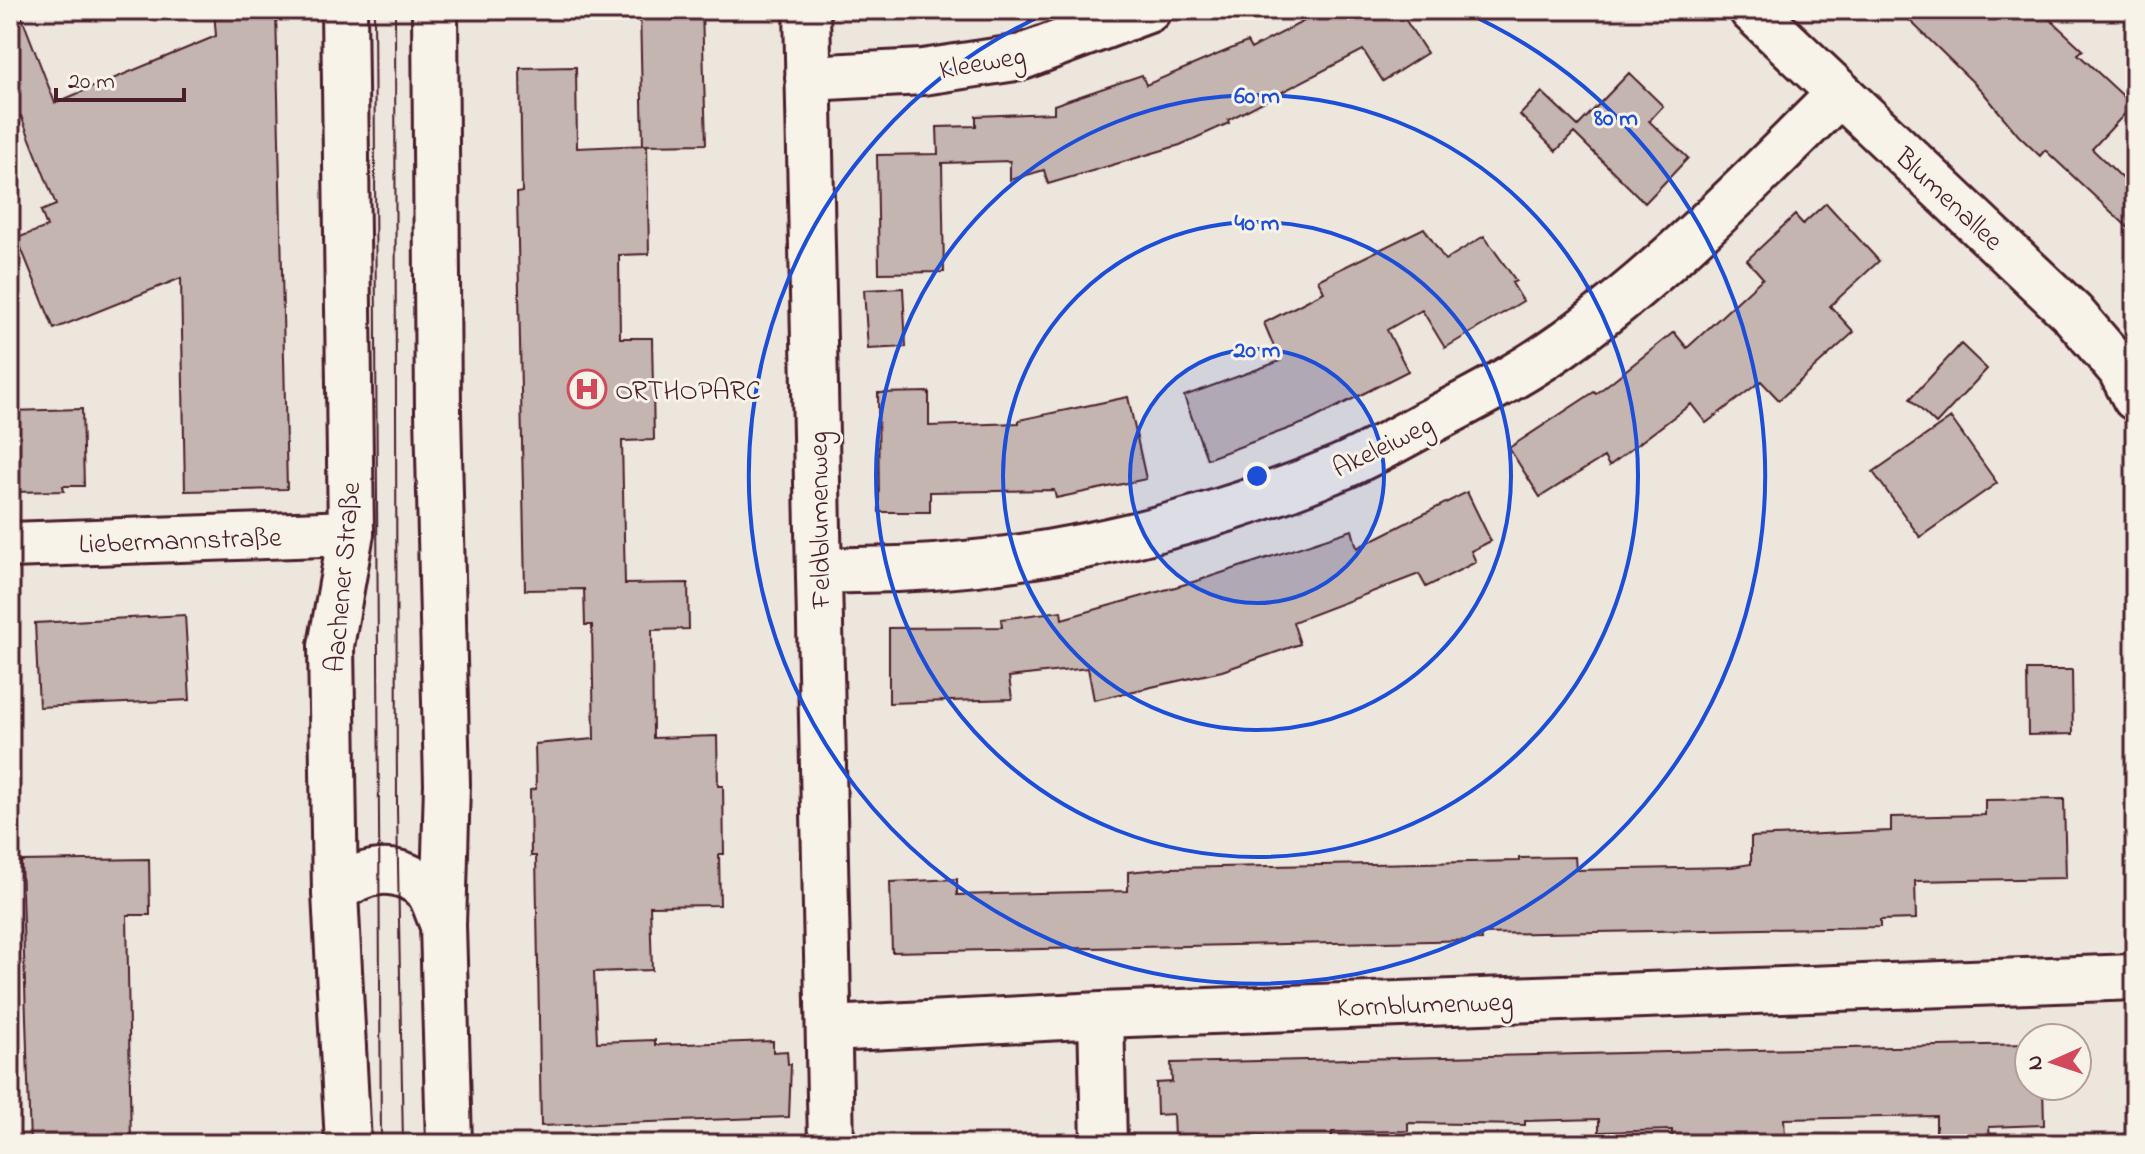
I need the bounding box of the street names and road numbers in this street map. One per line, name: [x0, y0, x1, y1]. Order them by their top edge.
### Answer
street label: Kleeweg: [936, 37, 1029, 92]
street label: Blumenallee: [1883, 139, 2011, 262]
street label: Akeleiweg: [1326, 406, 1441, 490]
street label: Feldblumenweg: [799, 431, 844, 610]
street label: Aachener Straße: [316, 480, 373, 674]
street label: Liebermannstraße: [78, 518, 283, 567]
street label: Kornblumenweg: [1336, 983, 1514, 1030]

